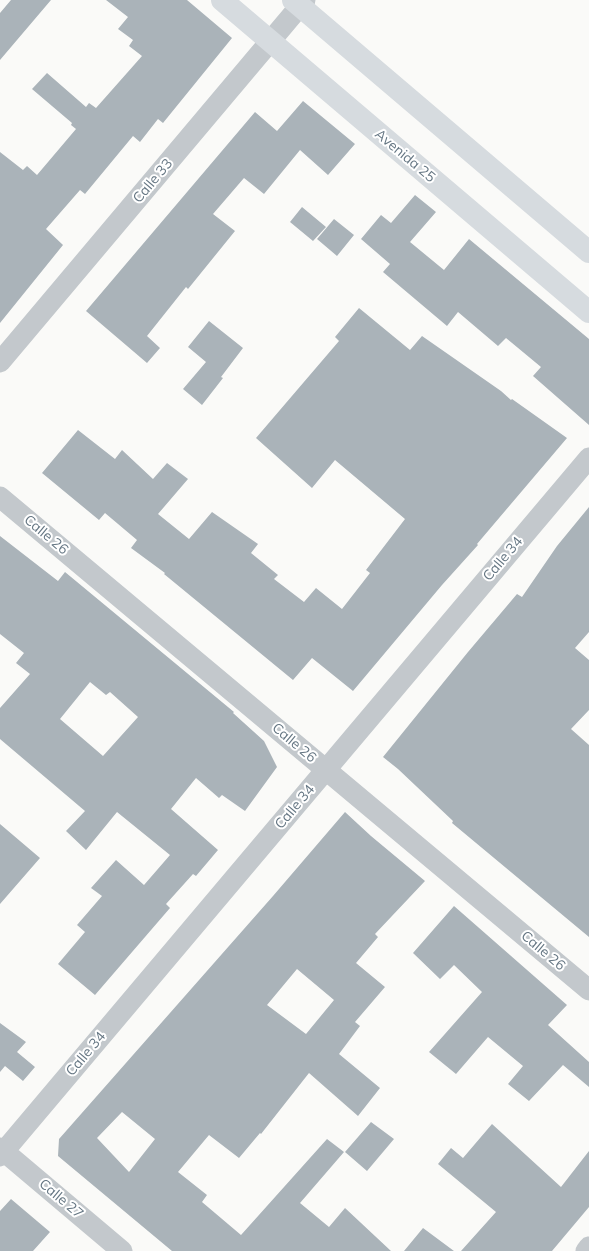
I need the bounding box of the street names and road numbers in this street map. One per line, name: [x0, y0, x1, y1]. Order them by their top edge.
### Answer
street label: Avenida 25: [371, 126, 439, 186]
street label: Calle 33: [130, 155, 176, 207]
street label: Calle 26: [20, 512, 72, 558]
street label: Calle 34: [480, 533, 526, 585]
street label: Calle 26: [268, 720, 320, 766]
street label: Calle 34: [272, 781, 318, 833]
street label: Calle 26: [517, 928, 569, 974]
street label: Calle 34: [63, 1028, 109, 1080]
street label: Calle 27: [35, 1176, 87, 1222]

